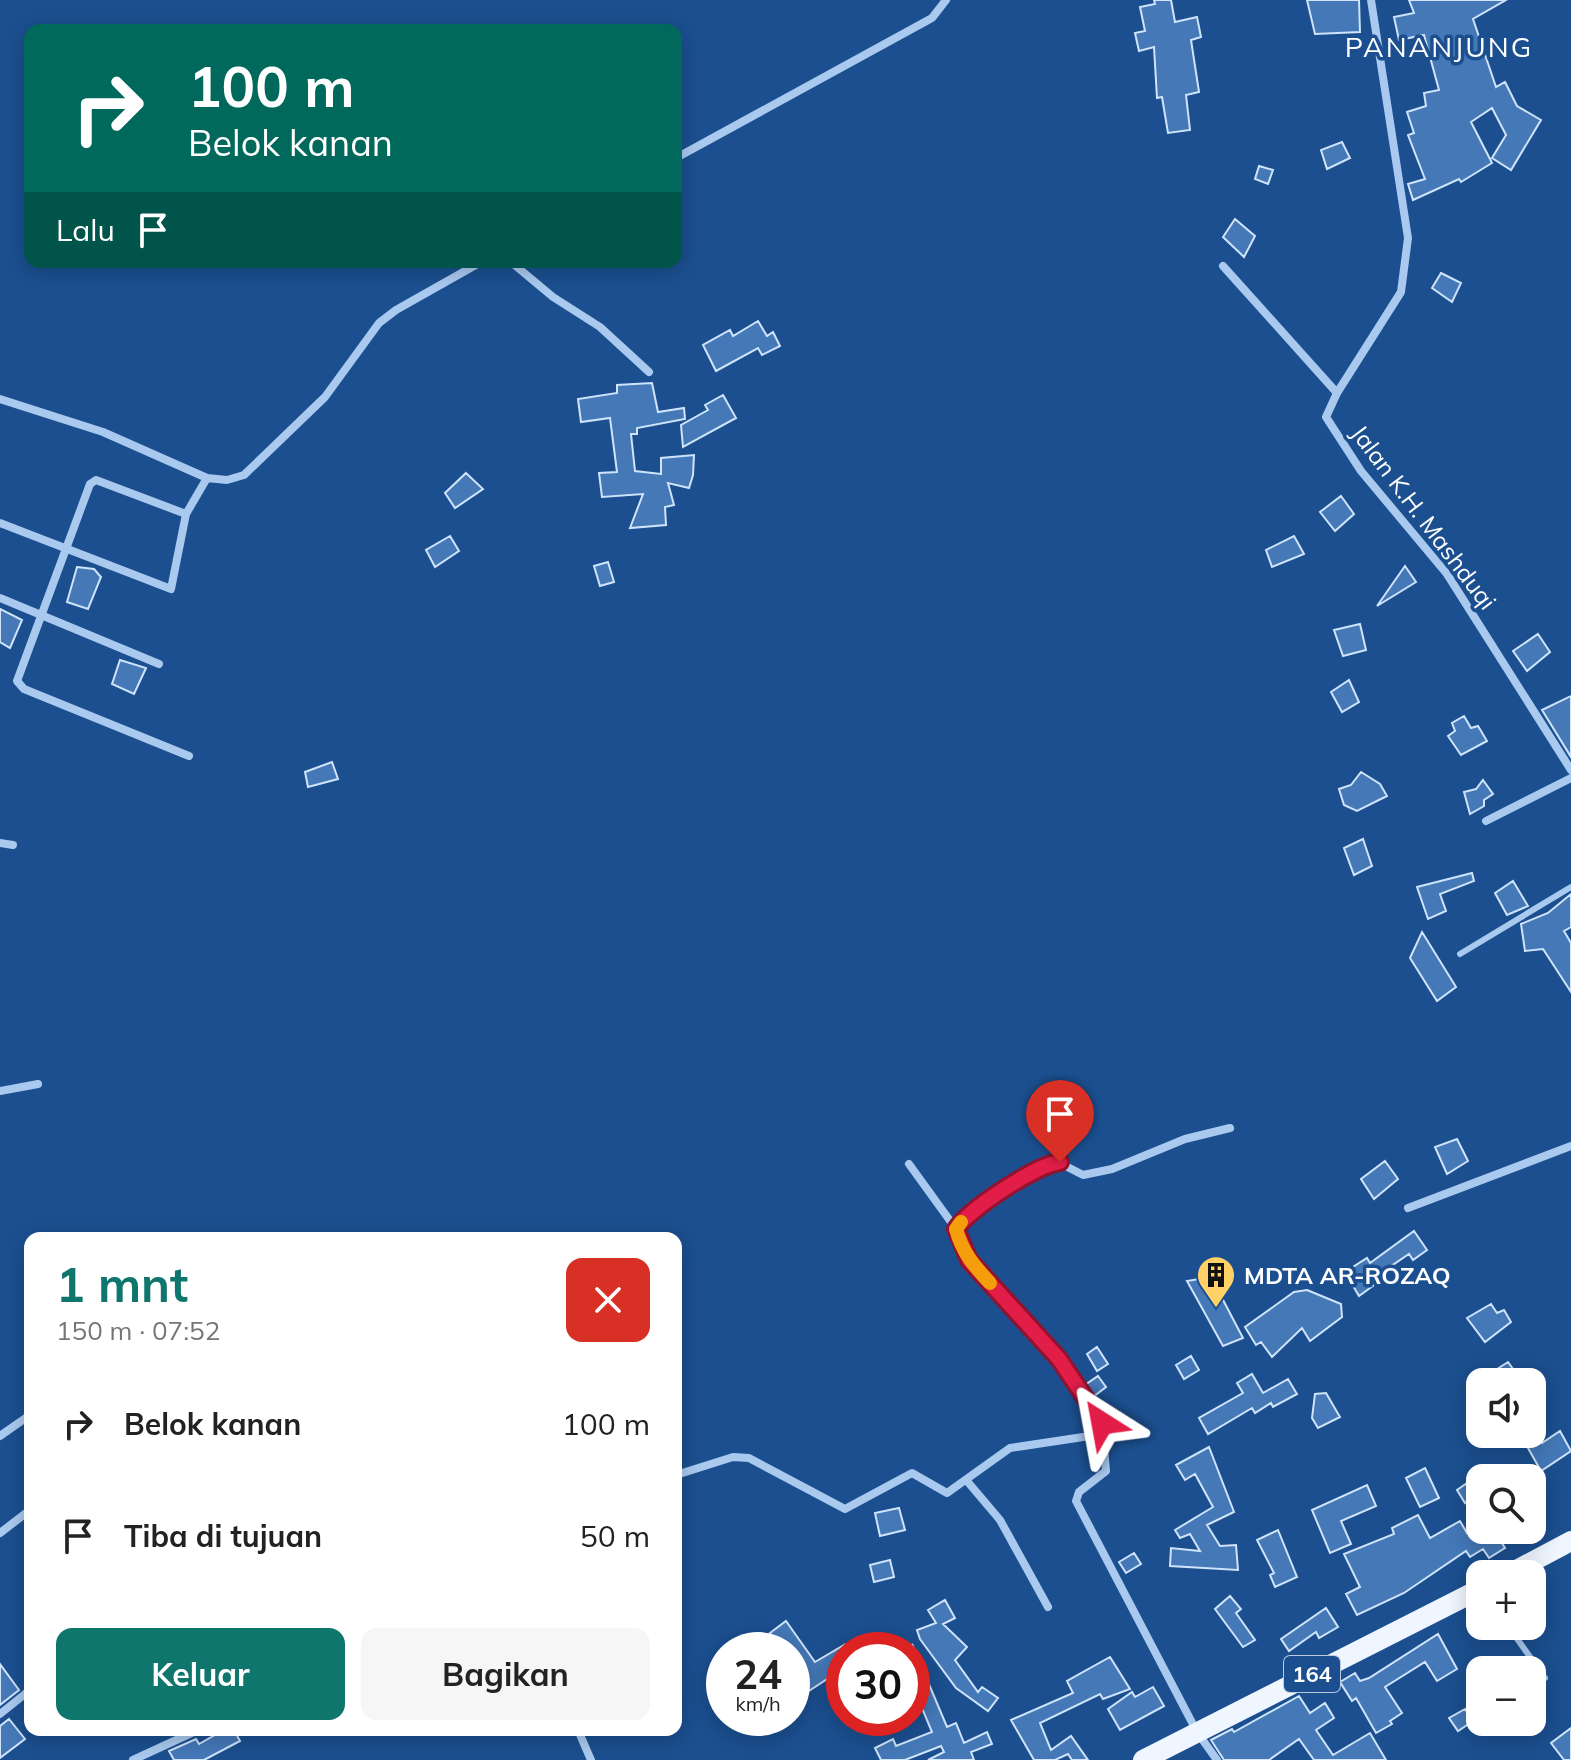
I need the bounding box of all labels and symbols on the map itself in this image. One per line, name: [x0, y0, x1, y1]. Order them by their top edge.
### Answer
district label: PANANJUNG: [1345, 29, 1533, 64]
street label: Jalan K.H. Mashduqi: [1345, 419, 1503, 615]
pin: [1026, 1080, 1094, 1162]
building icon: MDTA AR-ROZAQ: [1195, 1254, 1237, 1309]
place label: MDTA AR-ROZAQ: [1244, 1260, 1451, 1290]
position arrow: [1060, 1381, 1144, 1465]
speed limit sign: 30: [826, 1632, 930, 1736]
road number: 164: [1284, 1656, 1340, 1692]

